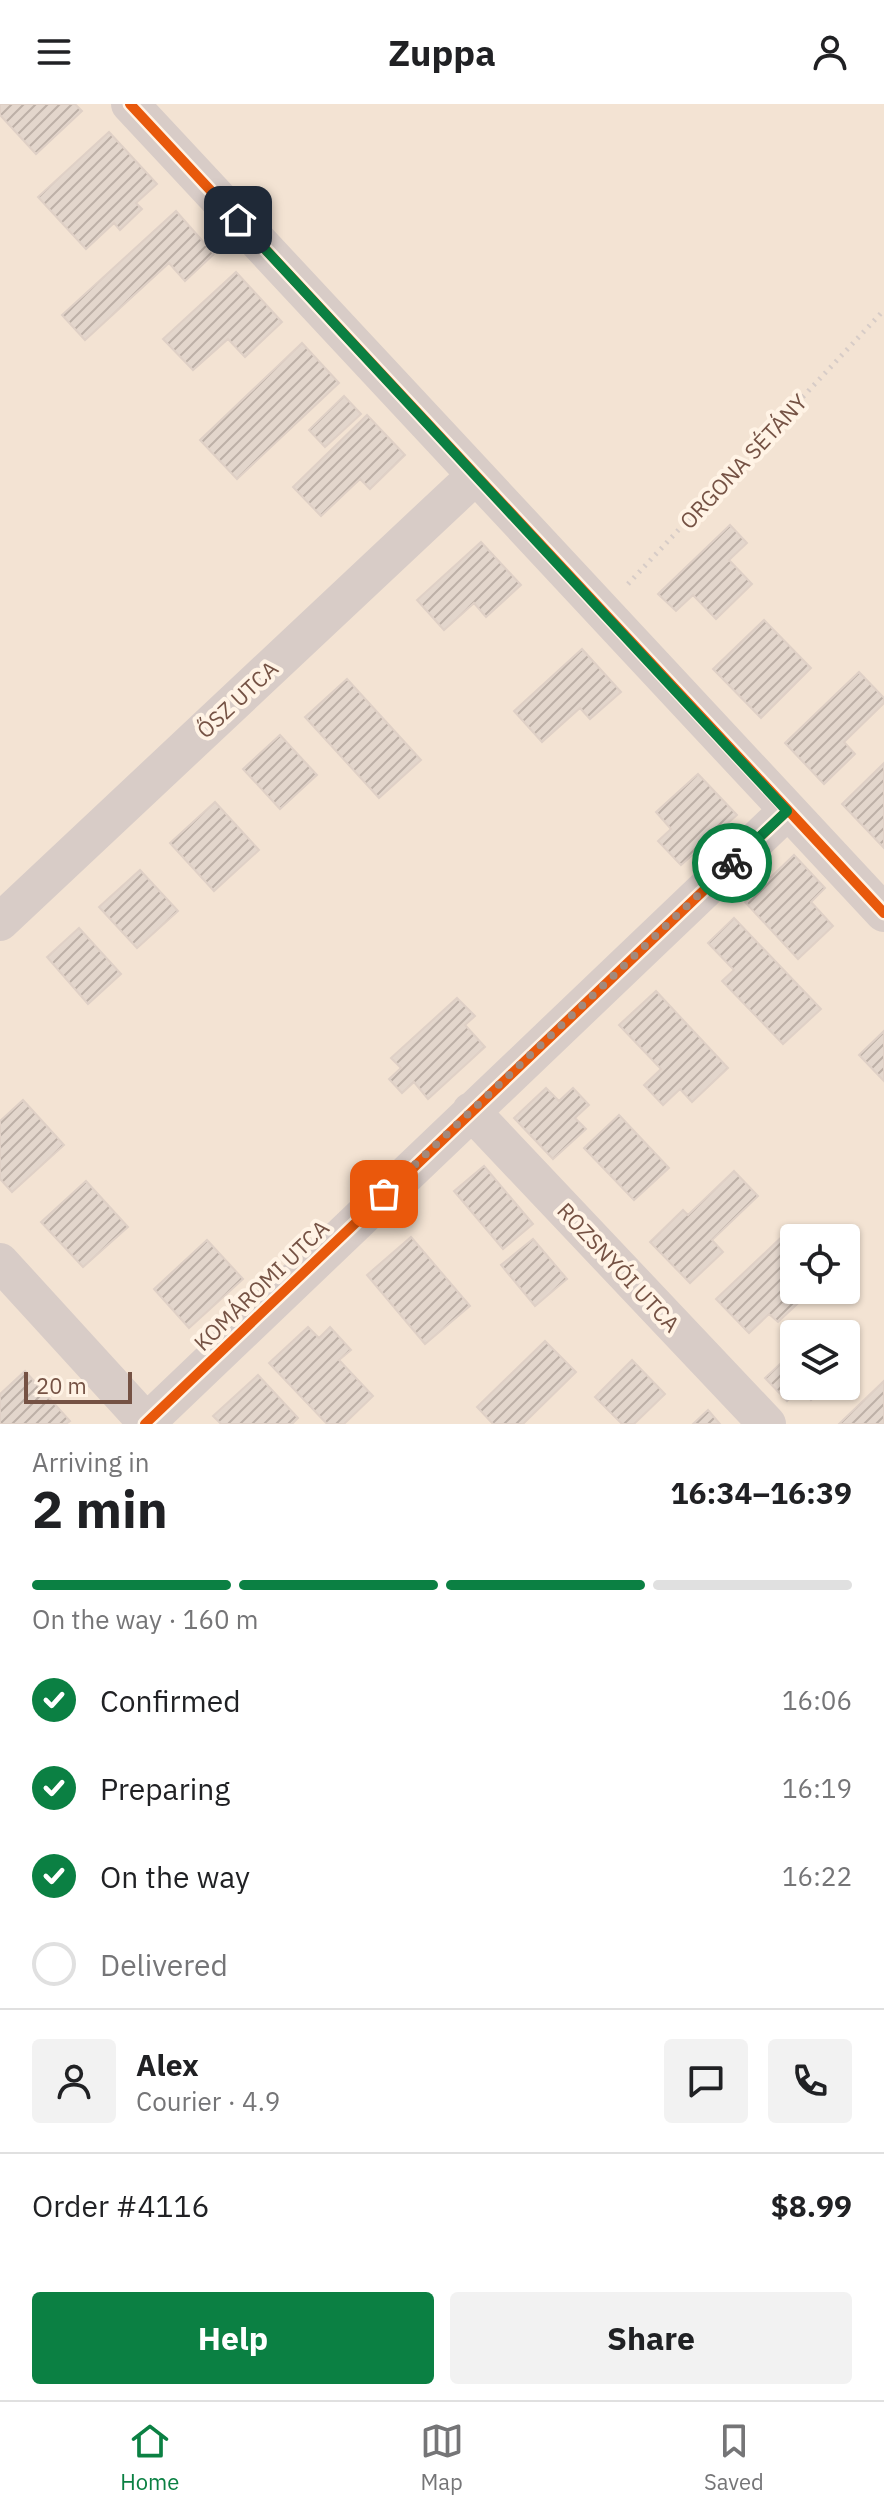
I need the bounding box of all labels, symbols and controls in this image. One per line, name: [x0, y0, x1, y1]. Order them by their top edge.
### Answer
text: Zuppa: [388, 29, 496, 76]
icon: menu: [32, 30, 76, 74]
icon: person: [808, 30, 852, 74]
pin: [204, 186, 272, 254]
icon: home: [216, 198, 260, 242]
street label: ORGONA SÉTÁNY: [673, 387, 813, 535]
street label: ŐSZ UTCA: [190, 654, 284, 744]
courier: [692, 823, 772, 903]
icon: bike: [710, 841, 754, 885]
pin: [350, 1160, 418, 1228]
icon: bag: [362, 1172, 406, 1216]
street label: ROZSNYÓI UTCA: [551, 1196, 687, 1338]
street label: KOMÁROMI UTCA: [187, 1213, 335, 1357]
map controls: [780, 1224, 860, 1400]
button: locate: [780, 1224, 860, 1304]
button: layers: [780, 1320, 860, 1400]
scale bar: [24, 1368, 132, 1404]
text: 20 m: [36, 1371, 87, 1400]
text: Arriving in: [32, 1445, 149, 1479]
text: 16:34–16:39: [671, 1473, 852, 1512]
text: 2 min: [32, 1475, 168, 1542]
text: On the way · 160 m: [32, 1602, 258, 1636]
icon: check: [32, 1678, 76, 1722]
text: Confirmed: [100, 1681, 241, 1720]
text: 16:06: [782, 1683, 852, 1717]
icon: check: [32, 1766, 76, 1810]
text: Preparing: [100, 1769, 230, 1808]
text: 16:19: [782, 1771, 852, 1805]
icon: check: [32, 1854, 76, 1898]
text: On the way: [100, 1857, 250, 1896]
text: 16:22: [782, 1859, 852, 1893]
text: Delivered: [100, 1945, 228, 1984]
button: person: [32, 2039, 116, 2123]
button: chat: [664, 2039, 748, 2123]
button: phone: [768, 2039, 852, 2123]
text: Alex: [136, 2045, 199, 2084]
text: Courier · 4.9: [136, 2084, 280, 2118]
text: Order #4116: [32, 2186, 209, 2225]
text: $8.99: [771, 2186, 852, 2225]
button: Help: [32, 2292, 434, 2384]
button: Share: [450, 2292, 852, 2384]
tab: Home: [120, 2419, 179, 2496]
tab: Map: [420, 2419, 464, 2496]
tab: Saved: [704, 2419, 764, 2496]

